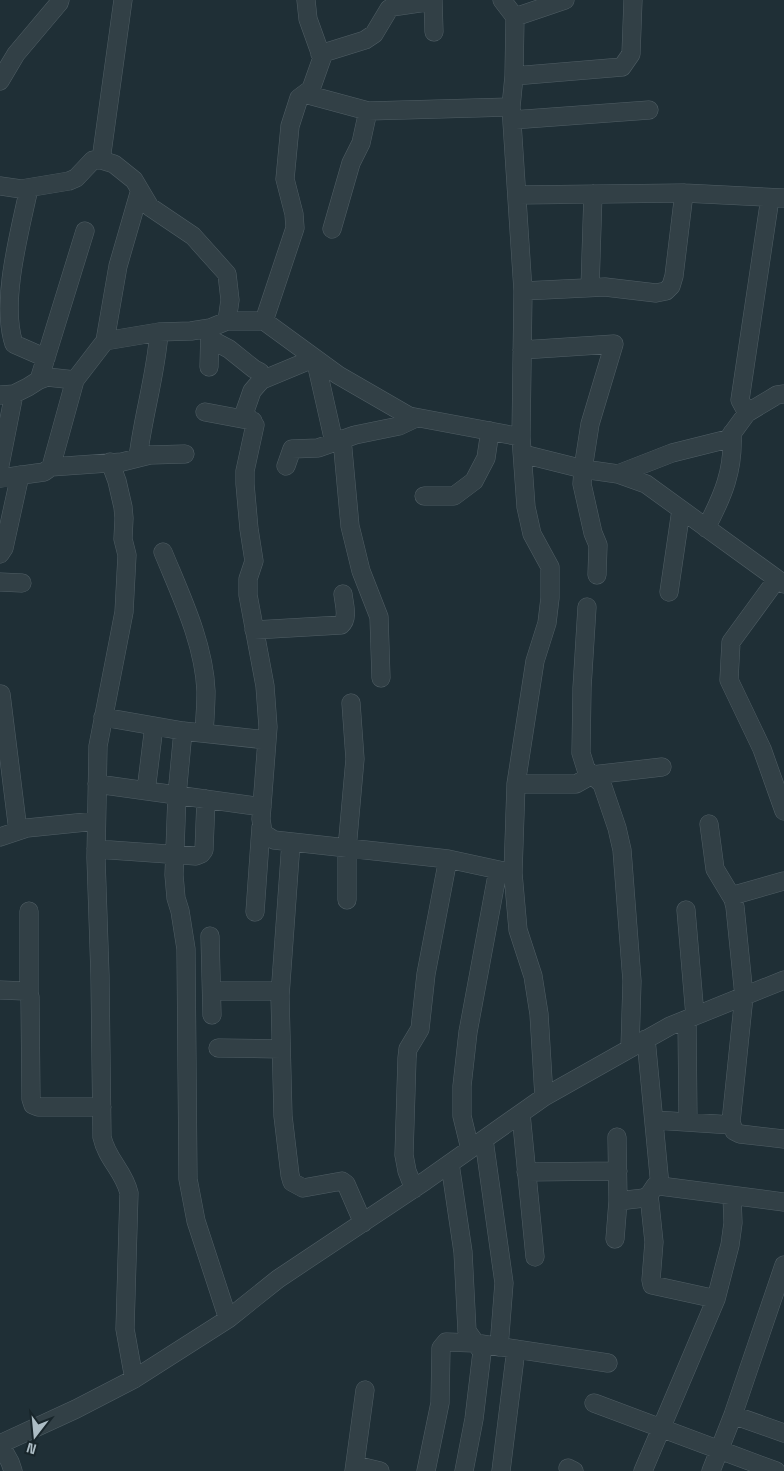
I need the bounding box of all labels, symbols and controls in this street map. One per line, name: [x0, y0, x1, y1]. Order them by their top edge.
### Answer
north arrow: [10, 1411, 60, 1461]
text: N: [24, 1439, 38, 1458]

